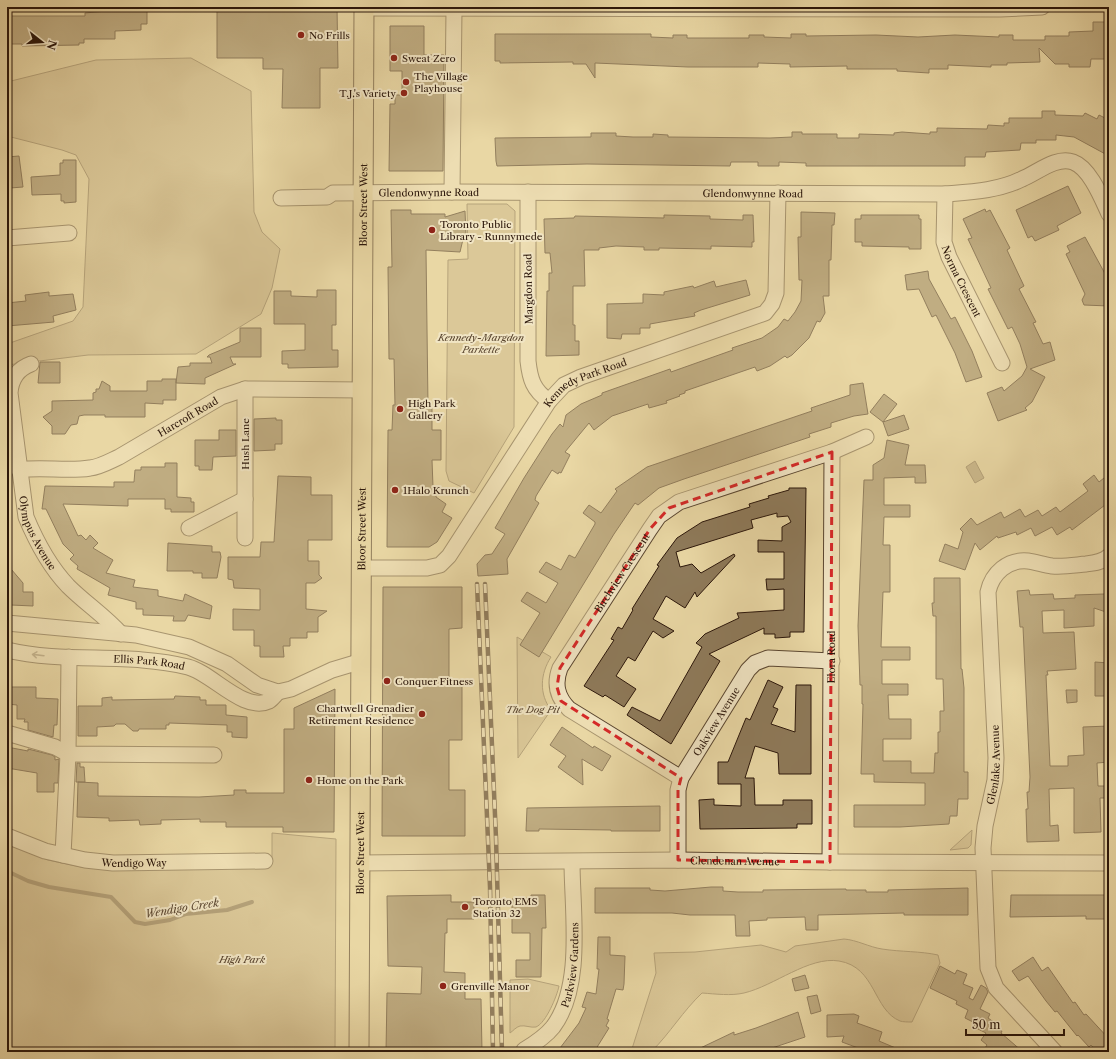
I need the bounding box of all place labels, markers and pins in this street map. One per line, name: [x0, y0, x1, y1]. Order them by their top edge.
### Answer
place label: No Frills: [309, 29, 350, 42]
marker: No Frills: [296, 30, 306, 40]
place label: Sweat Zero: [402, 52, 456, 65]
marker: Sweat Zero: [389, 53, 399, 63]
place label: The Village Playhouse: [414, 70, 468, 95]
marker: The Village Playhouse: [401, 77, 411, 87]
place label: T.J.'s Variety: [339, 87, 396, 100]
marker: T.J.'s Variety: [399, 88, 409, 98]
place label: Toronto Public Library - Runnymede: [440, 218, 543, 243]
marker: Toronto Public Library - Runnymede: [427, 225, 437, 235]
place label: High Park Gallery: [408, 397, 457, 422]
marker: High Park Gallery: [395, 404, 405, 414]
place label: 1Halo Krunch: [403, 484, 469, 497]
marker: 1Halo Krunch: [390, 485, 400, 495]
place label: Conquer Fitness: [395, 675, 473, 688]
marker: Conquer Fitness: [382, 676, 392, 686]
place label: Chartwell Grenadier Retirement Residence: [308, 702, 415, 727]
marker: Chartwell Grenadier Retirement Residence: [417, 709, 427, 719]
place label: Home on the Park: [317, 774, 405, 787]
marker: Home on the Park: [304, 775, 314, 785]
place label: Toronto EMS Station 32: [473, 895, 537, 920]
marker: Toronto EMS Station 32: [460, 902, 470, 912]
place label: Grenville Manor: [451, 980, 530, 993]
marker: Grenville Manor: [438, 981, 448, 991]

